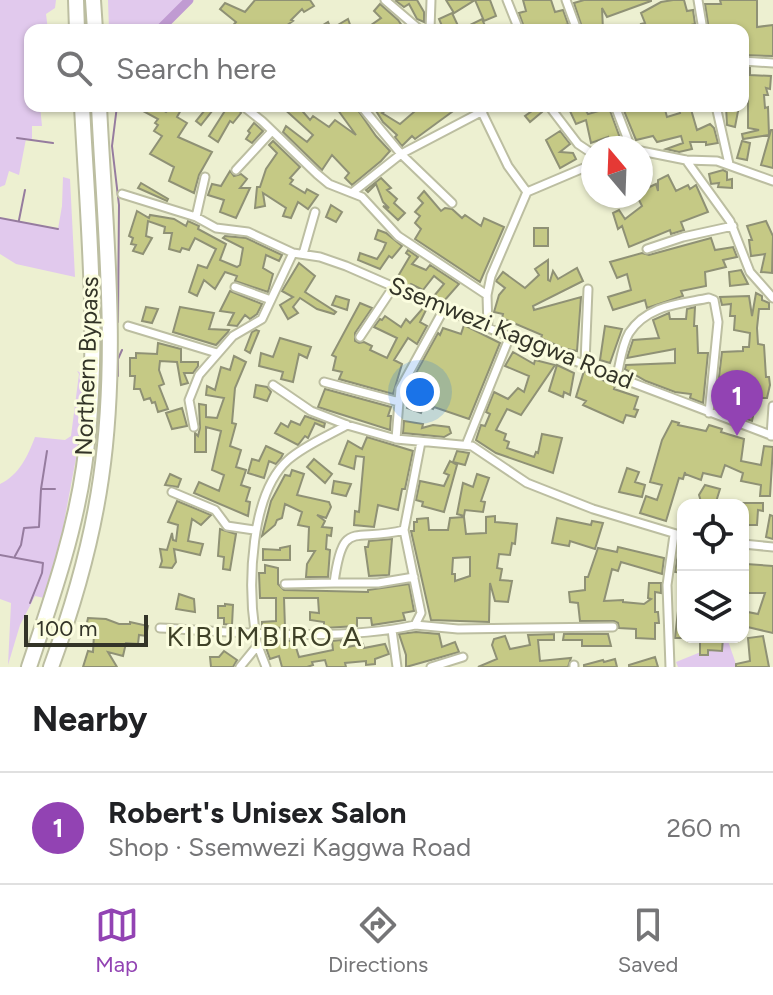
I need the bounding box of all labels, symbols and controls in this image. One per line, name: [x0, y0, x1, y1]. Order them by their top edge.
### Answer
search box: [24, 24, 749, 112]
icon: search: [52, 46, 96, 90]
text: Search here: [116, 50, 276, 87]
north arrow: [581, 136, 653, 208]
street label: Ssemwezi Kaggwa Road: [385, 270, 638, 395]
street label: Northern Bypass: [69, 276, 104, 456]
pin: 1: [711, 370, 763, 436]
your location: [400, 372, 440, 412]
map controls: [677, 499, 749, 643]
button: locate: [677, 499, 749, 571]
button: layers: [677, 571, 749, 643]
scale bar: [24, 611, 148, 647]
text: 100 m: [36, 615, 97, 642]
district label: KIBUMBIRO A: [166, 619, 364, 653]
text: Nearby: [32, 699, 147, 740]
text: Robert's Unisex Salon: [108, 794, 407, 831]
text: 1: [53, 812, 63, 844]
text: 260 m: [667, 812, 741, 844]
text: Shop · Ssemwezi Kaggwa Road: [108, 831, 471, 863]
tab: Map: [95, 903, 139, 978]
tab: Directions: [328, 903, 428, 978]
tab: Saved: [618, 903, 678, 978]

